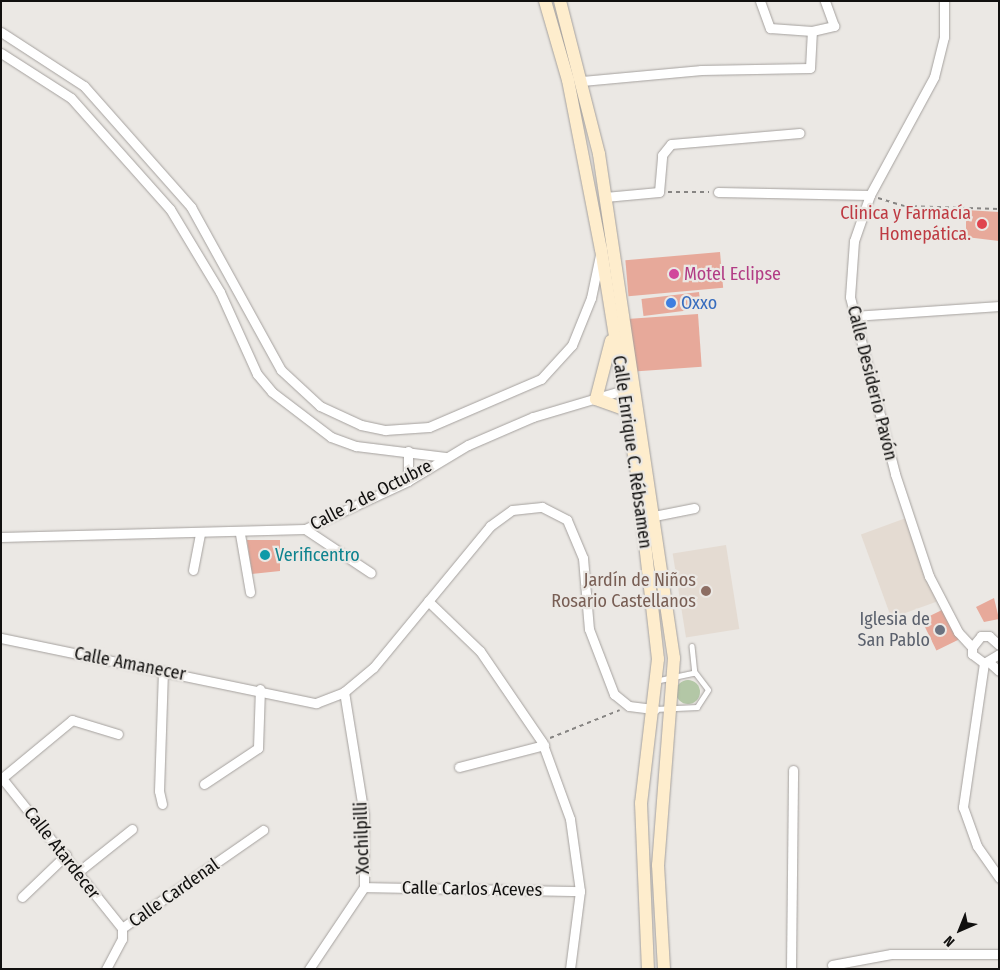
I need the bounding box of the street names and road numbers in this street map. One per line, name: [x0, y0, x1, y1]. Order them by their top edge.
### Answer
street label: Calle Desiderio Pavón: [842, 303, 902, 463]
street label: Calle Enrique C. Rébsamen: [608, 354, 656, 550]
street label: Calle 2 de Octubre: [307, 455, 435, 535]
street label: Calle Amanecer: [72, 643, 188, 685]
street label: Xochilpilli: [350, 801, 374, 875]
street label: Calle Atardecer: [19, 803, 105, 903]
street label: Calle Cardenal: [125, 854, 223, 932]
street label: Calle Carlos Aceves: [402, 877, 542, 901]

